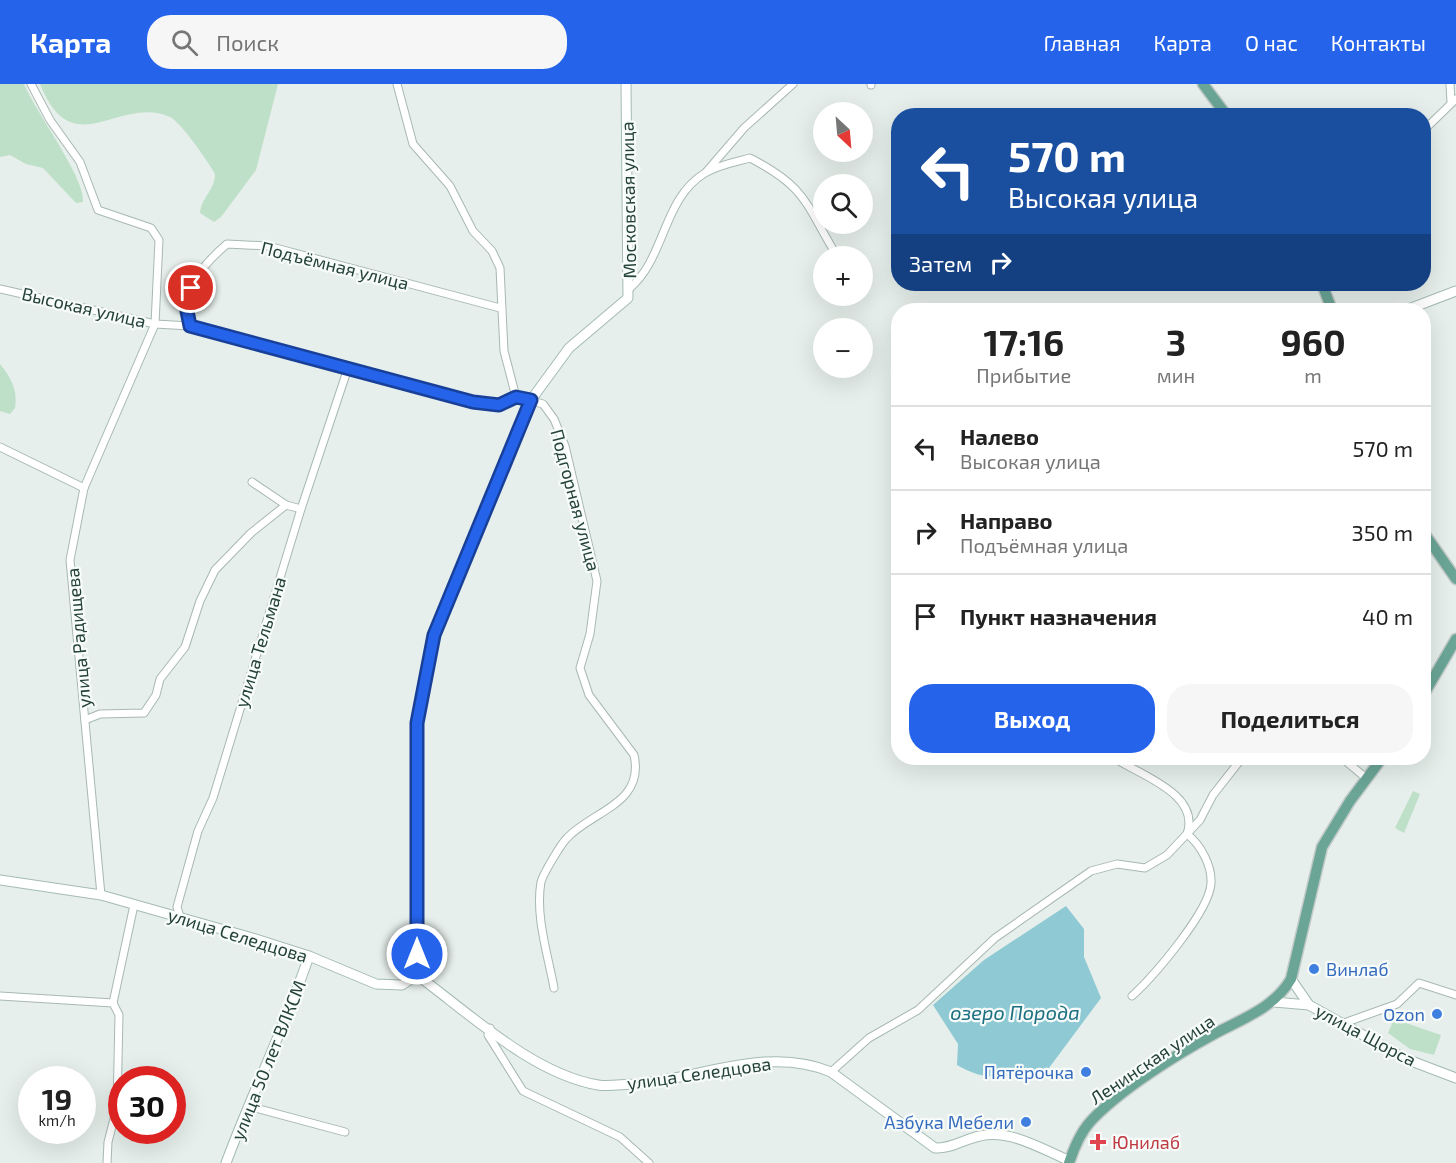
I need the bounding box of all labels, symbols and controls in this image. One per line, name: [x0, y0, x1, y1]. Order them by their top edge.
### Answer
search box: [147, 15, 567, 69]
text: Карта: [30, 25, 111, 59]
icon: search: [168, 26, 201, 59]
text: Поиск: [216, 29, 279, 55]
text: Главная: [1044, 30, 1121, 55]
text: Карта: [1154, 30, 1212, 55]
text: О нас: [1245, 30, 1298, 55]
text: Контакты: [1331, 30, 1426, 55]
north arrow: [813, 102, 873, 162]
map controls: [813, 102, 873, 378]
street label: Московская улица: [616, 121, 640, 279]
text: 570 m: [1008, 130, 1126, 180]
icon: left: [909, 132, 987, 210]
button: search: [813, 174, 873, 234]
text: Высокая улица: [1008, 181, 1198, 213]
street label: Подъёмная улица: [259, 236, 411, 294]
button: +: [813, 246, 873, 306]
icon: right: [984, 246, 1017, 279]
text: Затем: [909, 250, 972, 276]
pin: [165, 262, 216, 313]
icon: arrive: [174, 271, 207, 304]
street label: Высокая улица: [20, 282, 148, 332]
button: −: [813, 318, 873, 378]
text: 17:16: [984, 320, 1064, 363]
text: 3: [1166, 320, 1186, 363]
text: 960: [1280, 320, 1346, 363]
text: Прибытие: [976, 363, 1071, 387]
text: мин: [1157, 363, 1195, 387]
text: m: [1304, 363, 1322, 387]
text: Налево: [960, 423, 1039, 449]
street label: Подгорная улица: [546, 427, 606, 573]
icon: left: [909, 432, 942, 465]
text: 570 m: [1352, 435, 1413, 461]
text: Высокая улица: [960, 449, 1101, 473]
text: Направо: [960, 507, 1053, 533]
icon: right: [909, 516, 942, 549]
text: 350 m: [1352, 519, 1413, 545]
text: Подъёмная улица: [960, 533, 1128, 557]
street label: улица Радищева: [61, 567, 95, 709]
street label: улица Тельмана: [230, 574, 290, 710]
icon: arrive: [909, 600, 942, 633]
text: Пункт назначения: [960, 603, 1157, 629]
text: 40 m: [1362, 603, 1413, 629]
button: Выход: [909, 684, 1155, 753]
button: Поделиться: [1167, 684, 1413, 753]
street label: улица Селедцова: [165, 903, 311, 967]
position arrow: [385, 922, 449, 986]
place label: Винлаб: [1326, 958, 1389, 980]
marker: Винлаб: [1307, 962, 1321, 976]
street label: улица 50 лет ВЛКСМ: [226, 977, 310, 1143]
street label: улица Щорса: [1312, 999, 1420, 1071]
water label: озеро Порода: [950, 1000, 1080, 1024]
place label: Ozon: [1383, 1003, 1425, 1025]
marker: Ozon: [1430, 1007, 1444, 1021]
street label: Ленинская улица: [1086, 1009, 1218, 1109]
street label: улица Селедцова: [626, 1052, 772, 1094]
place label: Пятёрочка: [984, 1061, 1074, 1083]
marker: Пятёрочка: [1079, 1065, 1093, 1079]
speed limit sign: 30: [108, 1066, 186, 1144]
text: 19: [42, 1080, 72, 1116]
text: km/h: [38, 1111, 76, 1129]
place label: Азбука Мебели: [884, 1111, 1014, 1133]
marker: Азбука Мебели: [1019, 1115, 1033, 1129]
place label: Юнилаб: [1112, 1131, 1180, 1153]
marker: Юнилаб: [1089, 1133, 1107, 1151]

